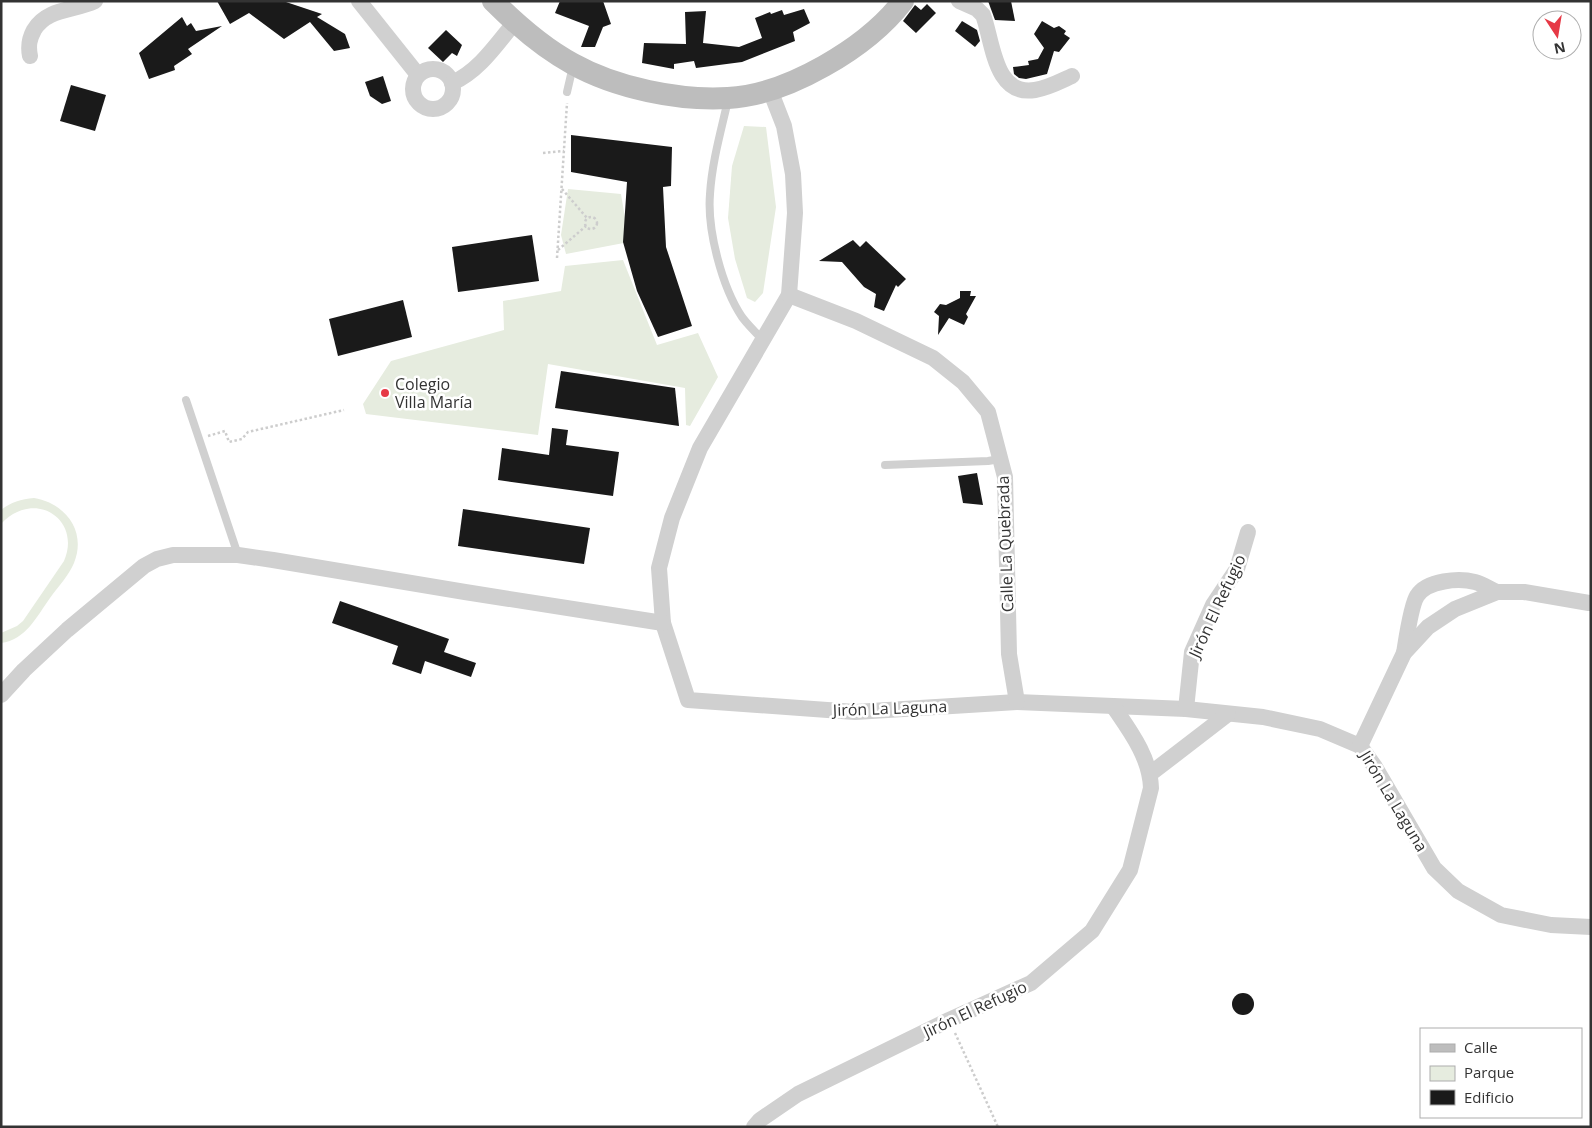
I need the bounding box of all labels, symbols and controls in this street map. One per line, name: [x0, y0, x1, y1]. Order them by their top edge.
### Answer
north arrow: [1532, 10, 1582, 60]
text: N: [1552, 38, 1567, 59]
place label: Colegio Villa María: [395, 373, 472, 413]
marker: Colegio Villa María: [379, 387, 391, 399]
street label: Calle La Quebrada: [992, 475, 1018, 613]
street label: Jirón El Refugio: [1183, 551, 1251, 663]
street label: Jirón La Laguna: [830, 695, 948, 721]
street label: Jirón La Laguna: [1354, 745, 1433, 856]
street label: Jirón El Refugio: [918, 975, 1030, 1043]
legend: [1420, 1028, 1582, 1118]
text: Calle: [1464, 1037, 1498, 1057]
text: Parque: [1464, 1062, 1514, 1082]
text: Edificio: [1464, 1087, 1514, 1107]

